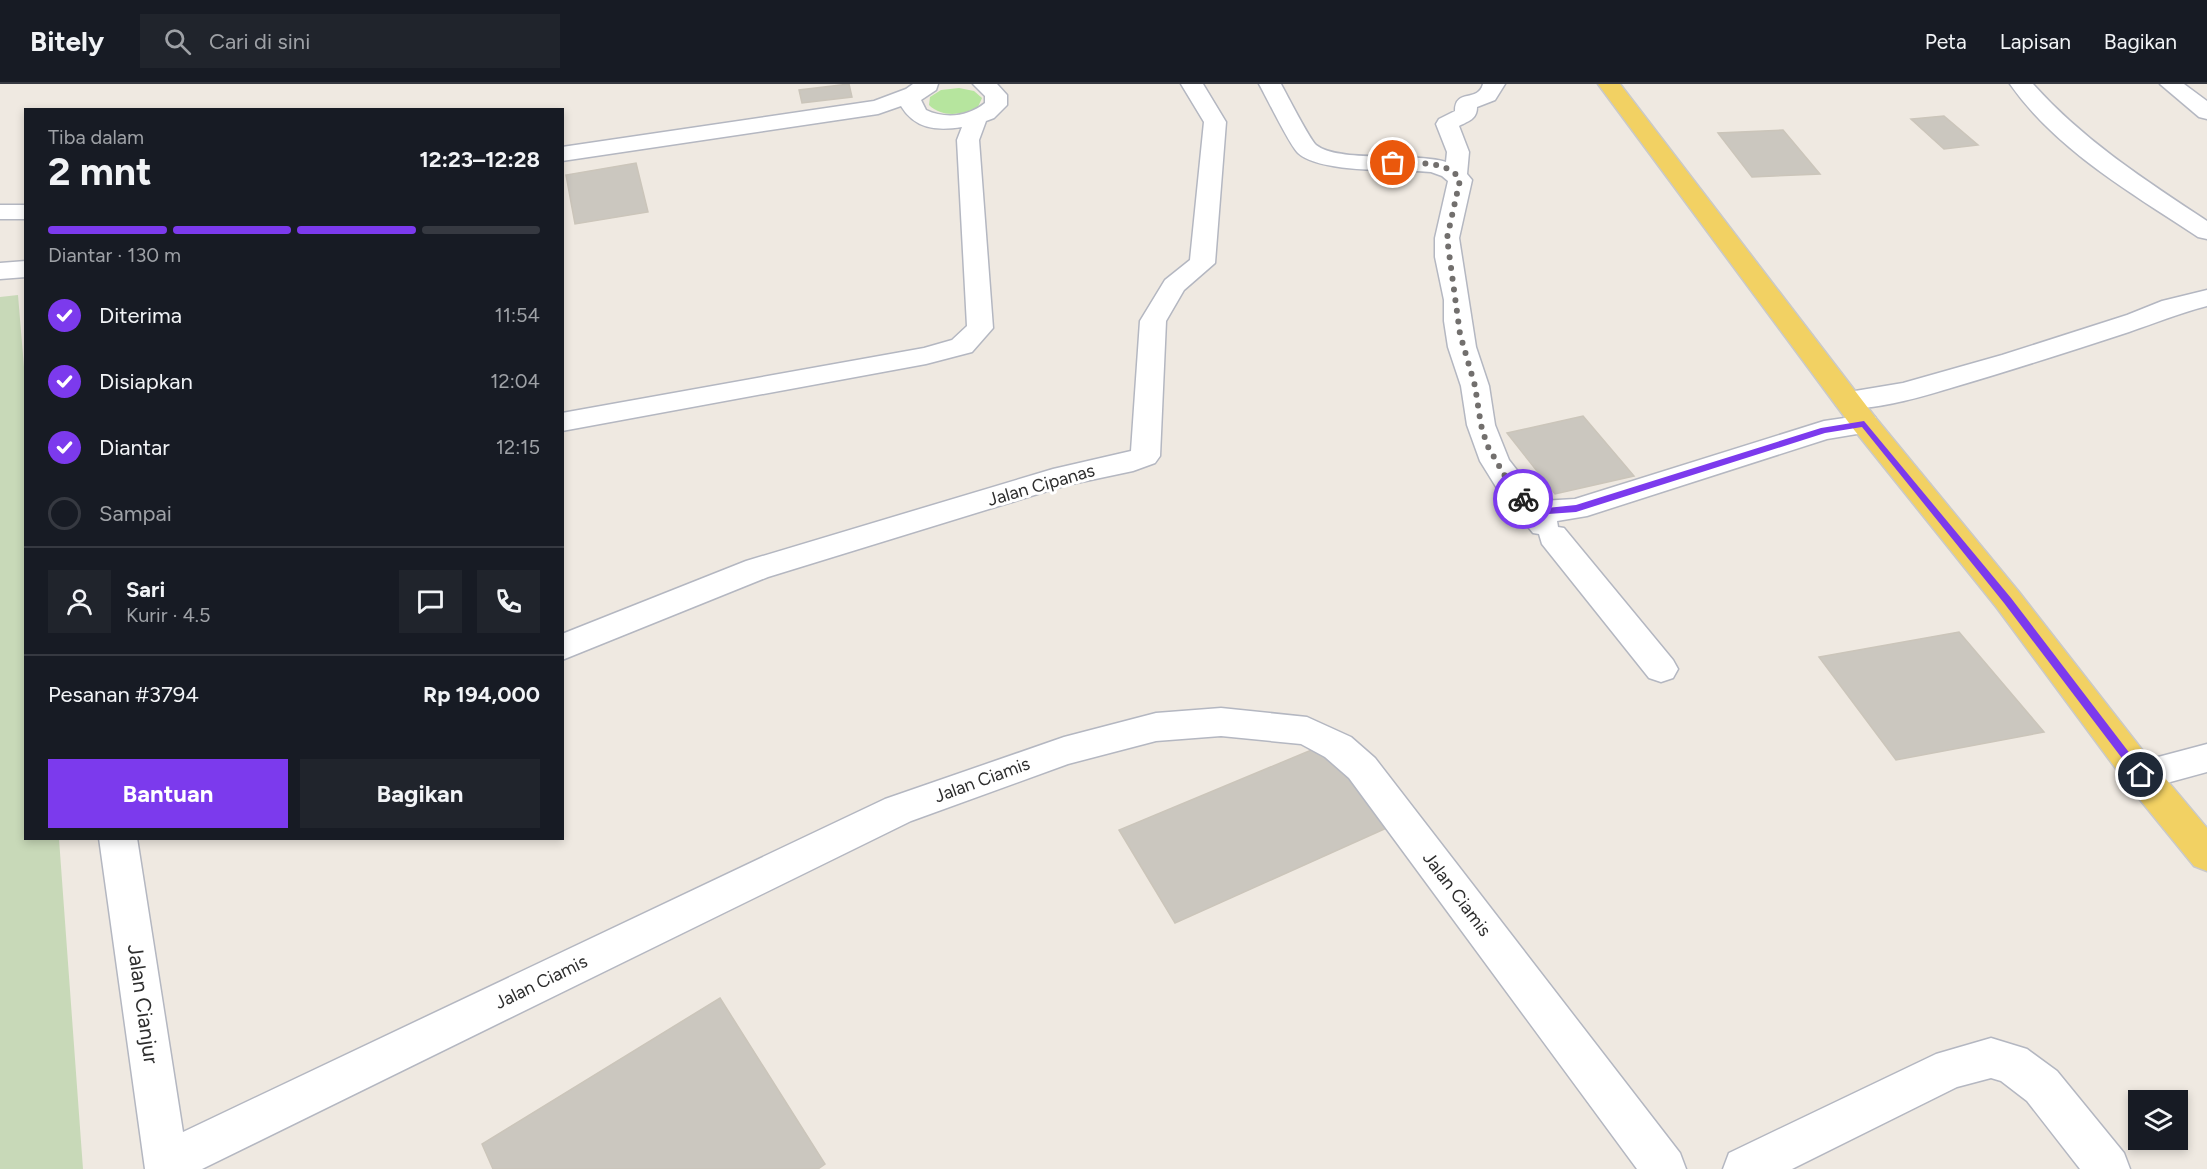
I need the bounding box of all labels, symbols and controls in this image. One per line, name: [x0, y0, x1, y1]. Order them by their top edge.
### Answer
search box: [140, 14, 560, 68]
text: Bitely: [30, 24, 104, 58]
icon: search: [161, 25, 194, 58]
text: Cari di sini: [209, 28, 310, 55]
text: Peta: [1925, 29, 1967, 54]
text: Lapisan: [2000, 29, 2071, 54]
text: Bagikan: [2104, 29, 2177, 54]
text: Tiba dalam: [48, 125, 144, 149]
pin: [1367, 137, 1418, 188]
text: 12:23–12:28: [419, 146, 540, 173]
icon: bag: [1376, 146, 1409, 179]
text: 2 mnt: [48, 148, 152, 195]
text: Diantar · 130 m: [48, 243, 181, 267]
icon: check: [48, 299, 81, 332]
text: Diterima: [99, 302, 182, 329]
text: 11:54: [495, 303, 540, 327]
icon: check: [48, 365, 81, 398]
text: Disiapkan: [99, 368, 193, 395]
text: 12:04: [490, 369, 540, 393]
icon: check: [48, 431, 81, 464]
text: Diantar: [99, 434, 170, 461]
text: 12:15: [496, 435, 540, 459]
street label: Jalan Cipanas: [985, 459, 1097, 511]
courier: [1493, 469, 1553, 529]
icon: bike: [1507, 483, 1540, 516]
text: Sampai: [99, 500, 172, 527]
button: person: [48, 570, 111, 633]
button: chat: [399, 570, 462, 633]
button: phone: [477, 570, 540, 633]
text: Sari: [126, 576, 165, 603]
text: Kurir · 4.5: [126, 603, 211, 627]
text: Pesanan #3794: [48, 681, 199, 708]
text: Rp 194,000: [423, 681, 540, 708]
pin: [2115, 749, 2166, 800]
street label: Jalan Ciamis: [931, 753, 1033, 807]
icon: home: [2124, 758, 2157, 791]
button: Bantuan: [48, 759, 288, 828]
button: Bagikan: [300, 759, 540, 828]
street label: Jalan Ciamis: [1418, 847, 1496, 941]
street label: Jalan Cianjur: [123, 942, 164, 1065]
street label: Jalan Ciamis: [491, 950, 591, 1014]
map controls: [2128, 1090, 2188, 1150]
button: layers: [2128, 1090, 2188, 1150]

